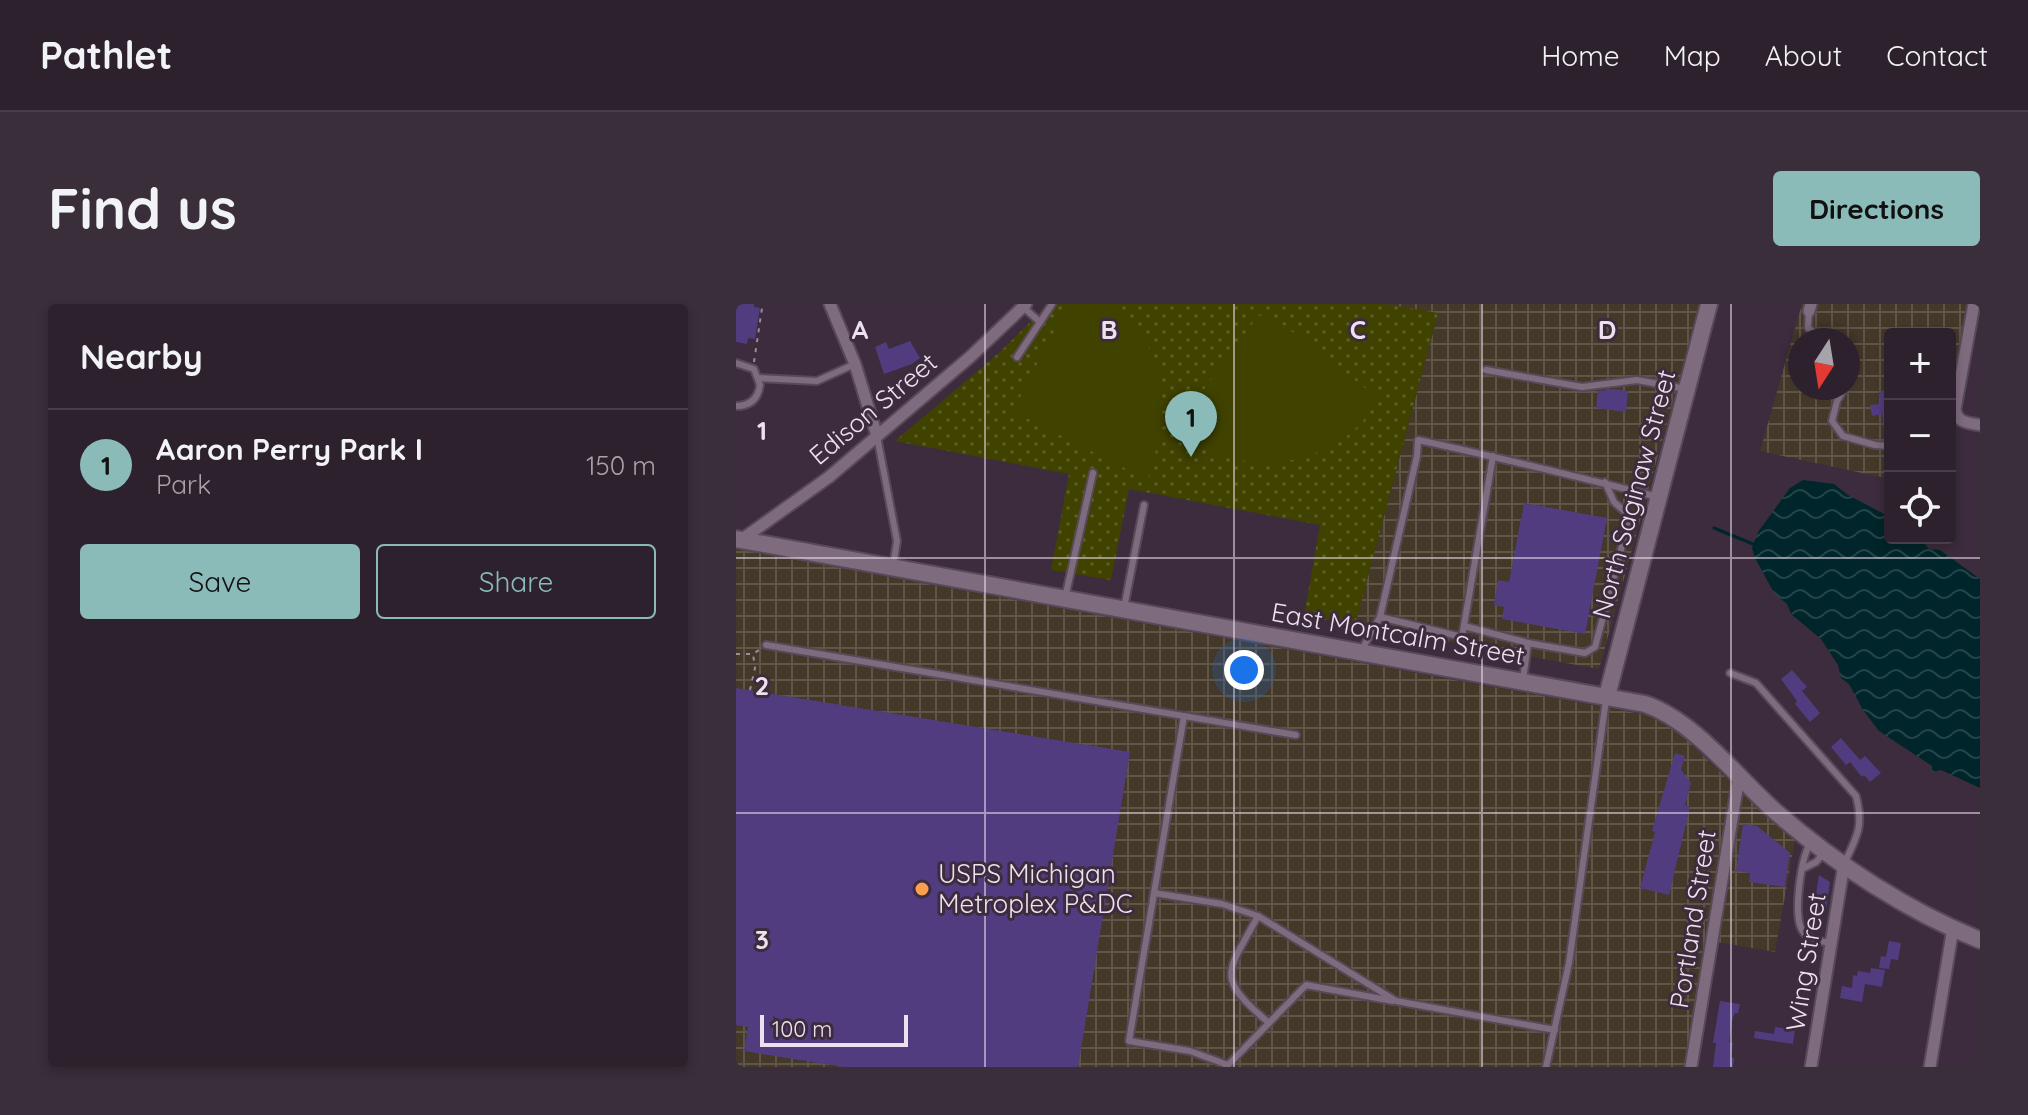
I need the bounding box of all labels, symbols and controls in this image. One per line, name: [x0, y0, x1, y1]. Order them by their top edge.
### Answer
text: Pathlet: [40, 31, 172, 79]
text: Home: [1541, 38, 1620, 73]
text: Map: [1664, 38, 1721, 73]
text: About: [1765, 38, 1842, 73]
text: Contact: [1886, 38, 1988, 73]
button: Directions: [1773, 171, 1980, 246]
text: Find us: [48, 173, 237, 243]
text: A: [852, 313, 869, 346]
text: B: [1100, 313, 1118, 346]
text: C: [1350, 313, 1366, 346]
text: D: [1598, 313, 1616, 346]
north arrow: [1788, 328, 1860, 400]
map controls: [1884, 328, 1956, 544]
button: +: [1884, 328, 1956, 400]
text: Nearby: [80, 335, 203, 378]
street label: Edison Street: [802, 346, 943, 472]
street label: North Saginaw Street: [1584, 366, 1683, 622]
pin: 1: [1165, 391, 1217, 457]
button: −: [1884, 400, 1956, 472]
text: 1: [757, 414, 767, 447]
text: Aaron Perry Park I: [156, 430, 423, 468]
text: 1: [101, 449, 111, 482]
text: 150 m: [586, 449, 656, 482]
text: Park: [156, 468, 211, 501]
button: locate: [1884, 472, 1956, 544]
button: Save: [80, 544, 360, 619]
button: Share: [376, 544, 656, 619]
street label: East Montcalm Street: [1269, 595, 1527, 672]
your location: [1224, 650, 1264, 690]
text: 2: [755, 669, 769, 702]
street label: Portland Street: [1662, 827, 1723, 1011]
place label: USPS Michigan Metroplex P&DC: [938, 857, 1133, 920]
marker: USPS Michigan Metroplex P&DC: [913, 880, 931, 898]
street label: Wing Street: [1778, 890, 1833, 1034]
text: 3: [755, 923, 769, 956]
scale bar: [760, 1011, 908, 1047]
text: 100 m: [772, 1015, 832, 1043]

